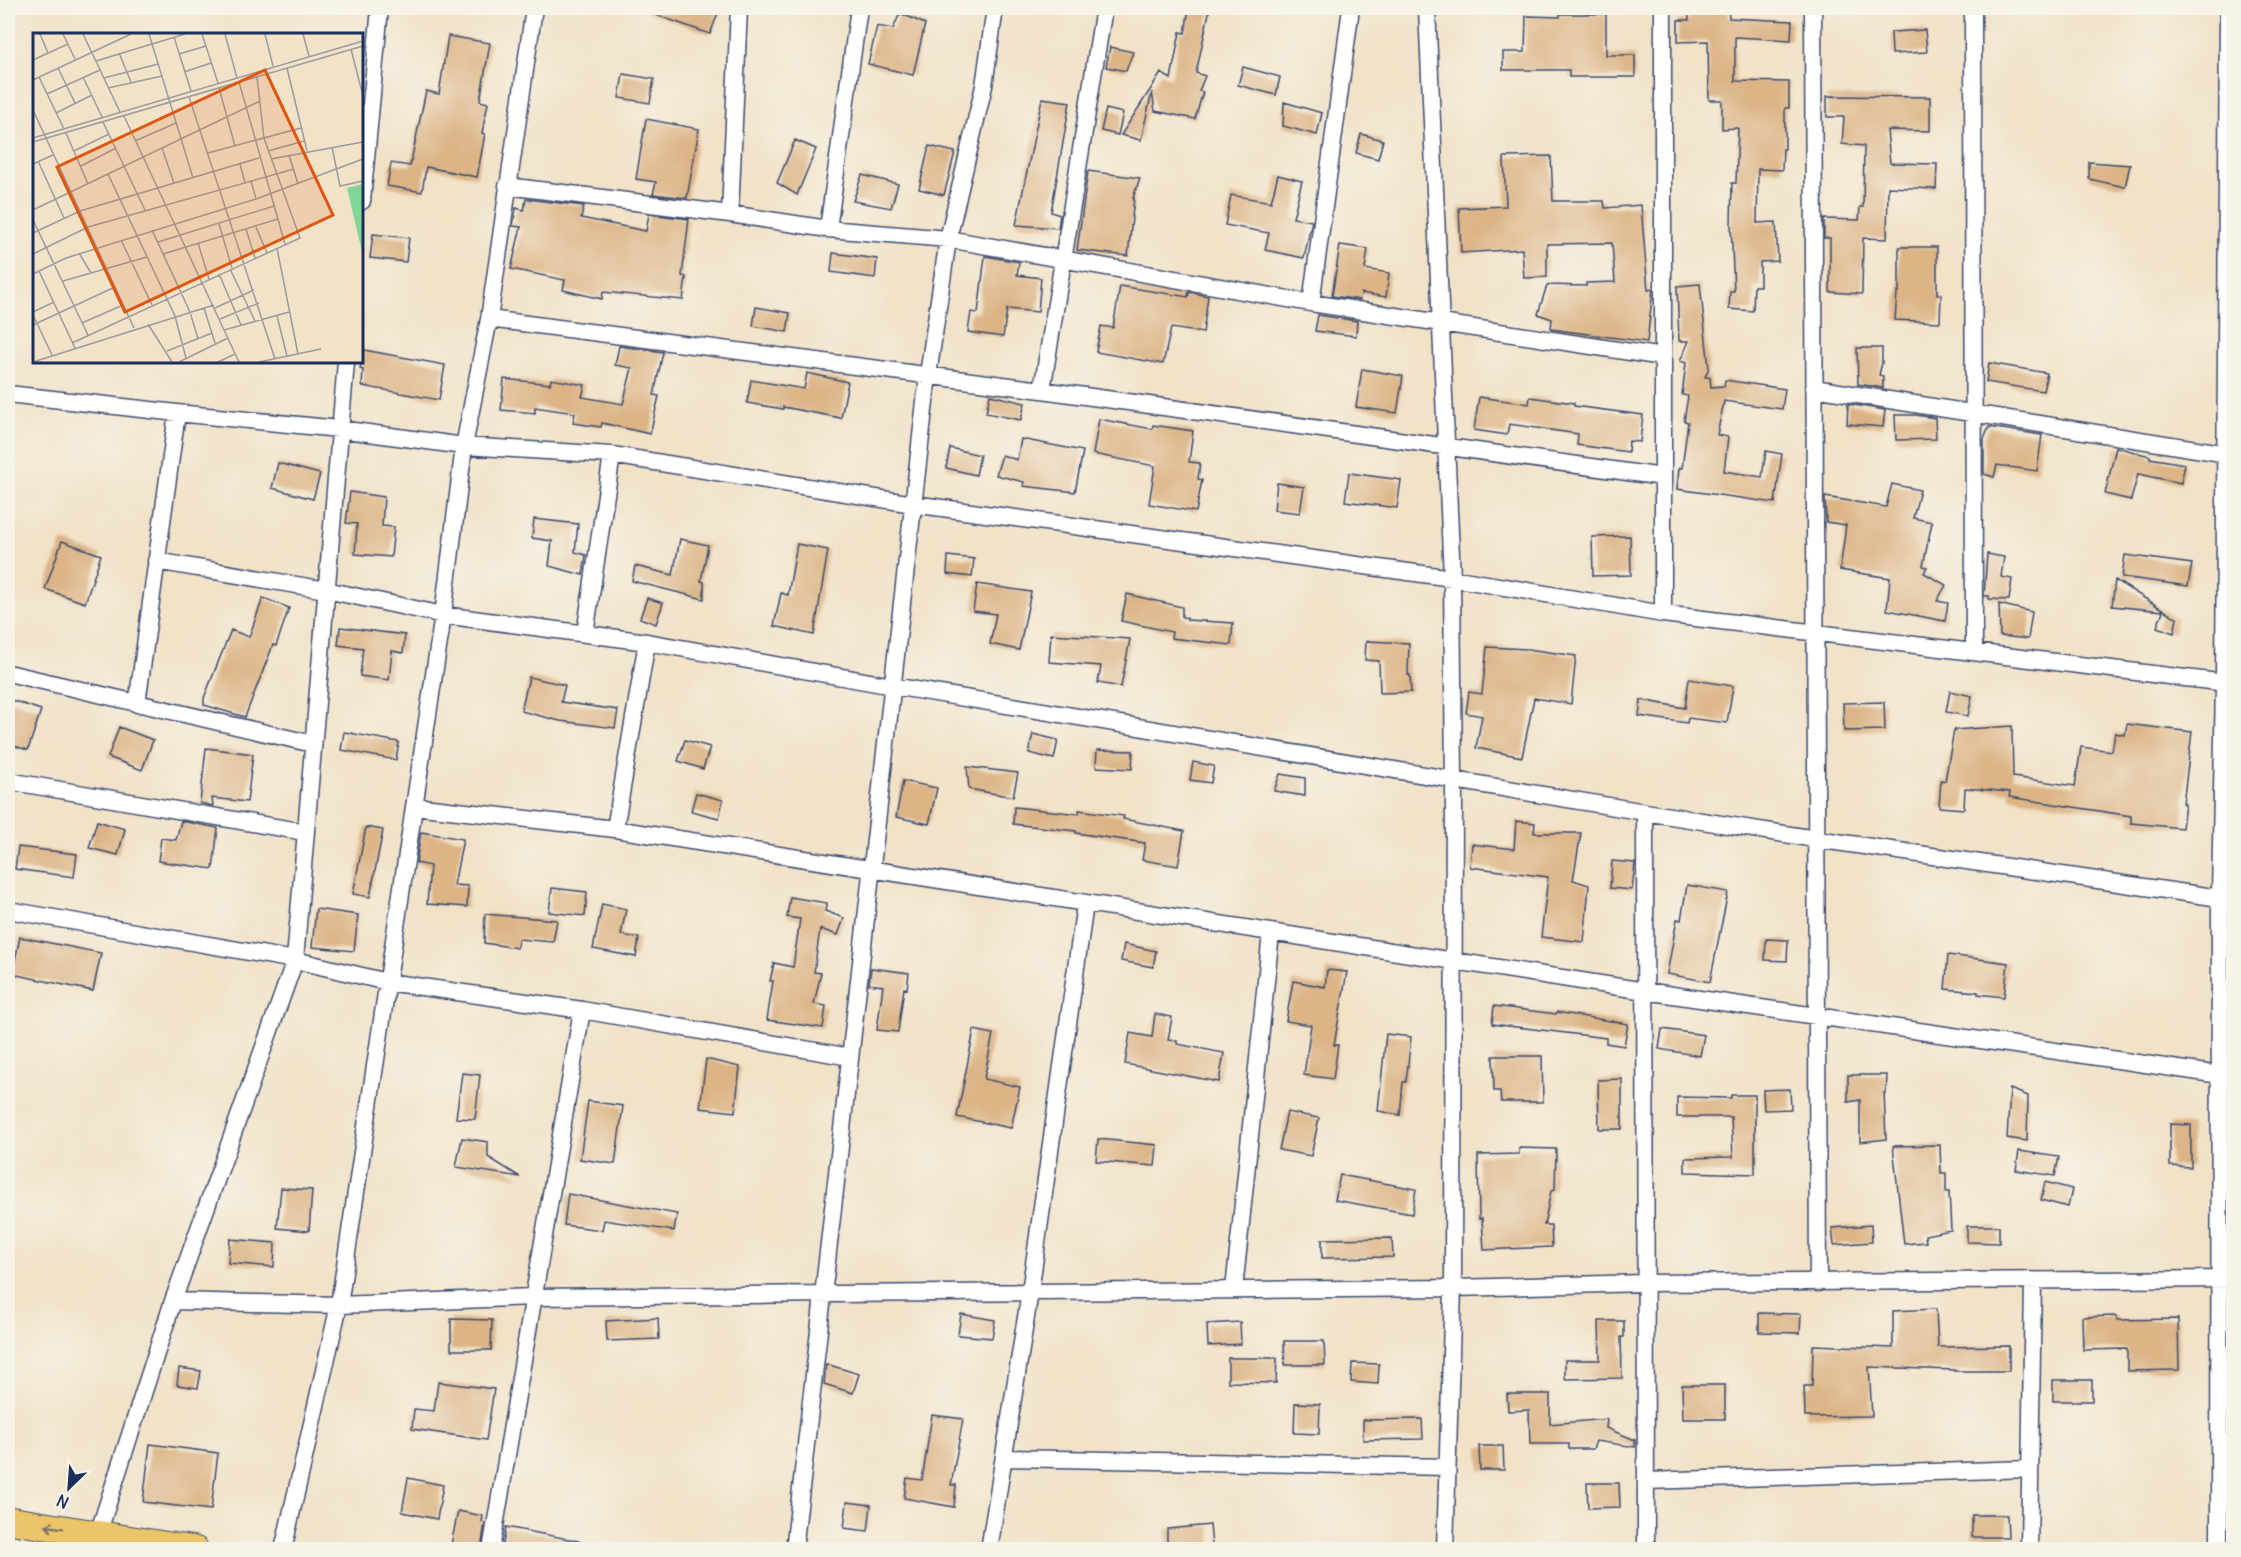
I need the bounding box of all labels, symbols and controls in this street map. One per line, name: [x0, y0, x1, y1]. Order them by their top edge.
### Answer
inset map: [33, 33, 363, 363]
north arrow: [39, 1458, 99, 1518]
text: N: [53, 1490, 72, 1513]
one-way arrow: [45, 1522, 65, 1533]

